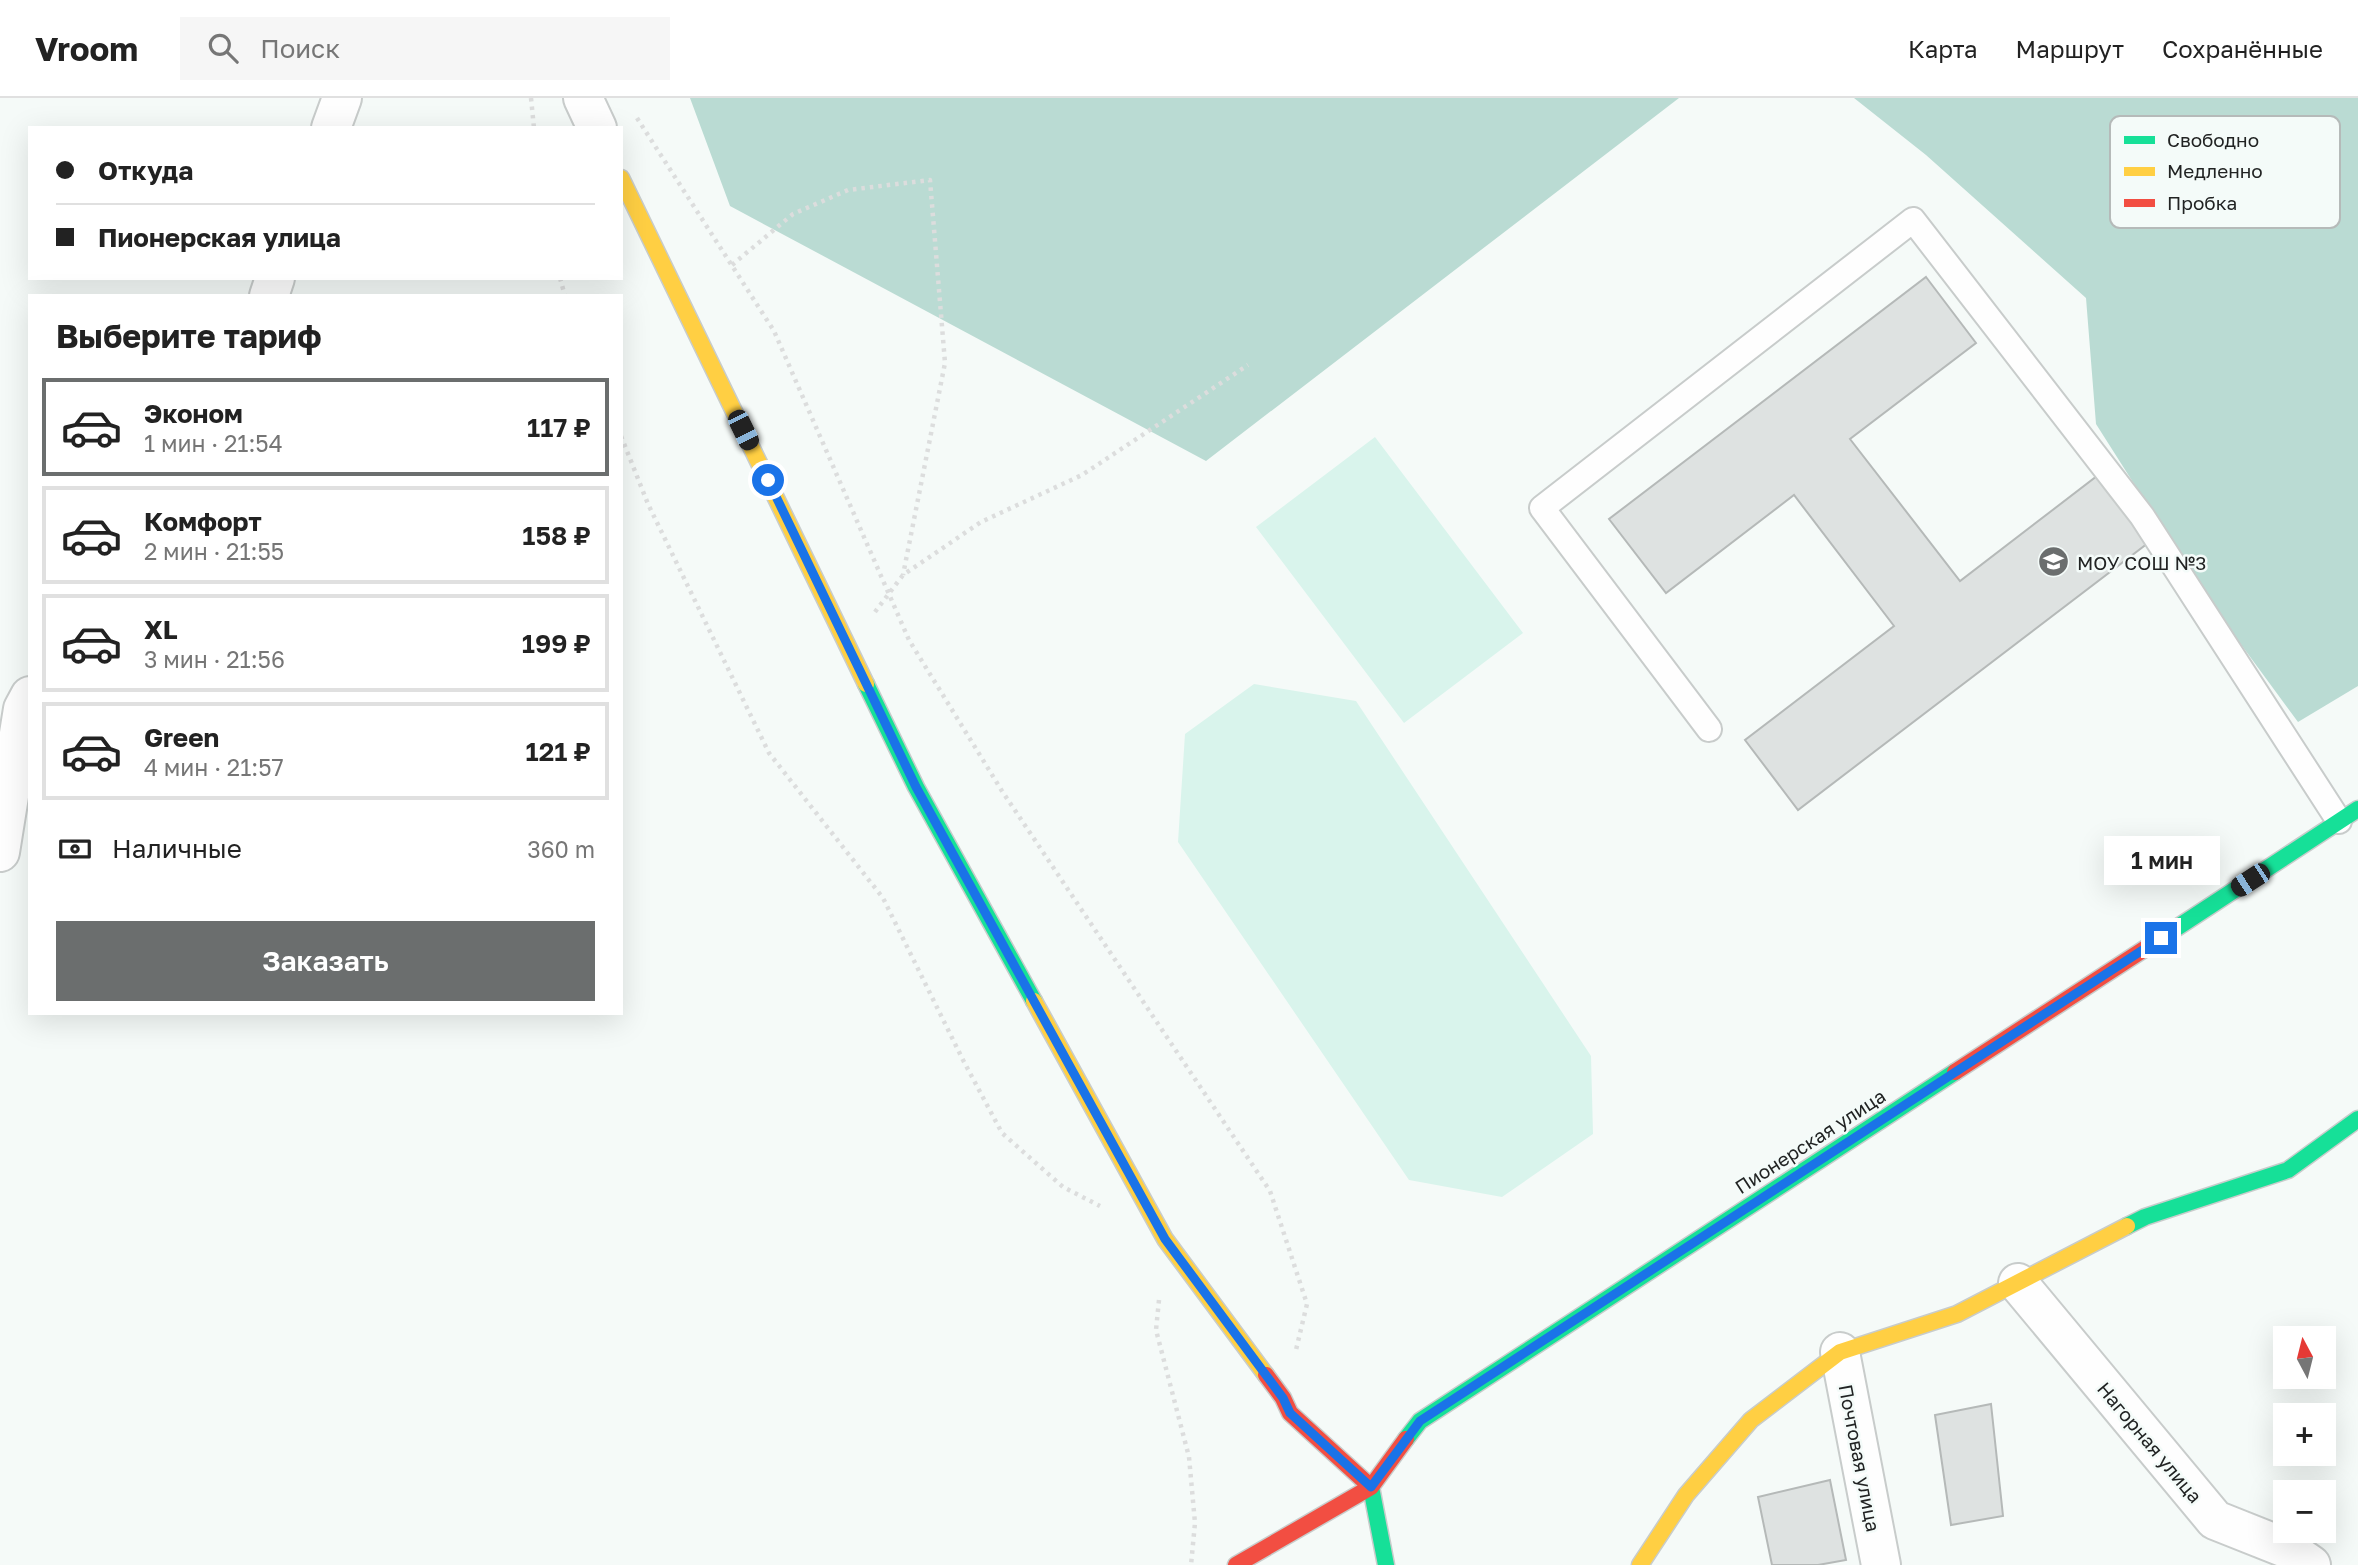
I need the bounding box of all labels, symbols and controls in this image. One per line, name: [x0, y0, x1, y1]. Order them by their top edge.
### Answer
search box: [180, 17, 670, 80]
text: Vroom: [35, 29, 138, 68]
icon: search: [204, 29, 242, 67]
text: Поиск: [260, 33, 340, 64]
text: Карта: [1908, 34, 1978, 63]
text: Маршрут: [2016, 34, 2124, 63]
text: Сохранённые: [2162, 34, 2323, 63]
legend: [2110, 116, 2340, 228]
text: Свободно: [2167, 128, 2259, 151]
text: Откуда: [98, 155, 193, 186]
text: Медленно: [2167, 159, 2263, 182]
text: Пробка: [2167, 191, 2237, 214]
text: Пионерская улица: [98, 222, 341, 253]
text: Выберите тариф: [56, 317, 322, 355]
icon: car: [60, 396, 123, 459]
text: Эконом: [144, 398, 243, 429]
car: [725, 407, 762, 453]
text: 117 ₽: [527, 412, 591, 443]
text: 1 мин · 21:54: [144, 429, 283, 457]
route start: [752, 464, 784, 496]
icon: car: [60, 504, 123, 567]
text: Комфорт: [144, 506, 262, 537]
text: 158 ₽: [522, 520, 591, 551]
text: 2 мин · 21:55: [144, 537, 284, 565]
school or university icon: МОУ СОШ №3: [2037, 545, 2071, 579]
place label: МОУ СОШ №3: [2077, 551, 2206, 574]
icon: car: [60, 612, 123, 675]
text: XL: [144, 614, 178, 645]
text: 199 ₽: [522, 628, 591, 659]
text: 3 мин · 21:56: [144, 645, 285, 673]
icon: car: [60, 720, 123, 783]
text: Green: [144, 722, 219, 753]
text: 121 ₽: [526, 736, 591, 767]
text: 4 мин · 21:57: [144, 753, 284, 781]
icon: cash: [56, 830, 94, 868]
text: Наличные: [112, 833, 242, 864]
text: 360 m: [527, 835, 595, 863]
callout: 1 мин: [2103, 836, 2219, 886]
text: 1 мин: [2131, 846, 2193, 874]
car: [2227, 860, 2274, 900]
button: Заказать: [56, 921, 595, 1001]
route end: [2145, 922, 2177, 954]
street label: Пионерская улица: [1731, 1084, 1889, 1198]
north arrow: [2273, 1326, 2336, 1390]
map controls: [2273, 1326, 2336, 1543]
street label: Нагорная улица: [2093, 1377, 2207, 1507]
street label: Почтовая улица: [1834, 1382, 1886, 1534]
button: +: [2273, 1403, 2336, 1466]
button: −: [2273, 1480, 2336, 1543]

